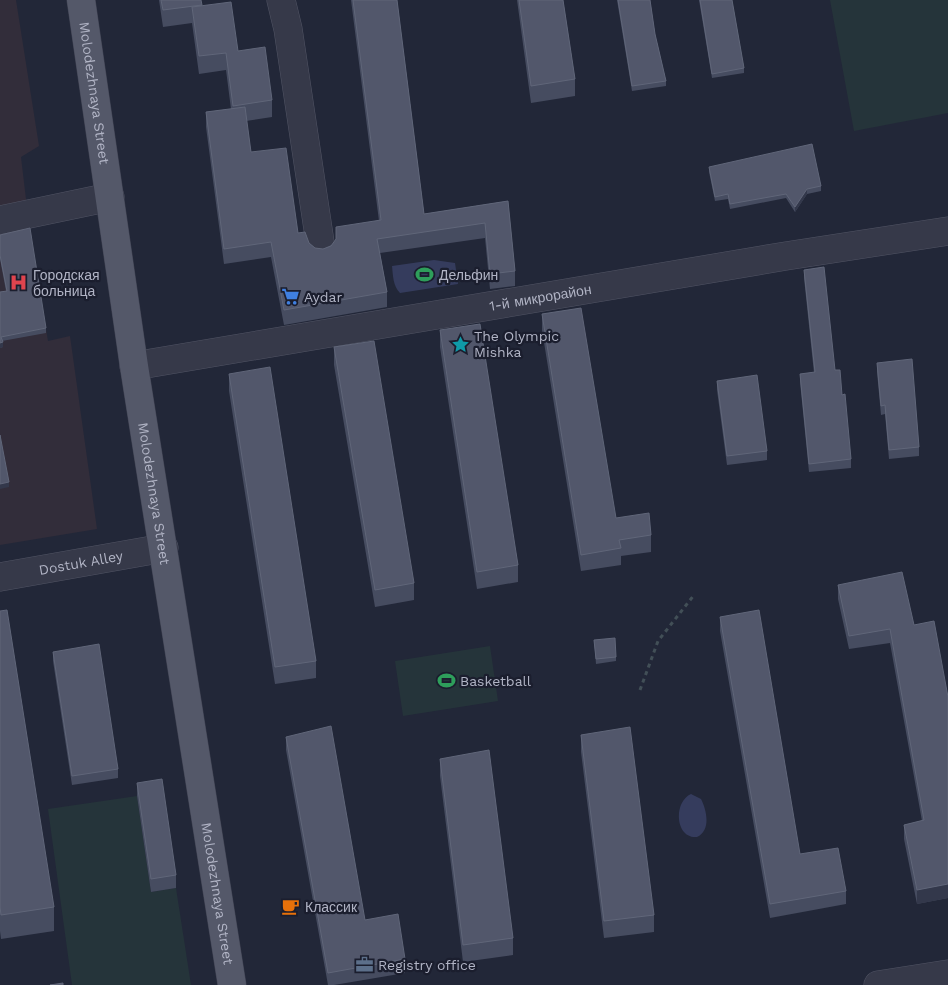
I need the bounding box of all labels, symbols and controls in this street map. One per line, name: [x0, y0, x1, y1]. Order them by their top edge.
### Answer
street label: Molodezhnaya Street: [76, 21, 113, 165]
sports icon: Дельфин: [415, 265, 435, 285]
place label: Городская больница: [33, 267, 100, 299]
place label: Дельфин: [439, 267, 498, 283]
hospital icon: Городская больница: [9, 273, 29, 293]
street label: 1-й микрорайон: [488, 281, 593, 314]
supermarket icon: Aydar: [280, 287, 300, 307]
place label: Aydar: [304, 289, 342, 305]
place label: The Olympic Mishka: [474, 328, 559, 360]
place icon: The Olympic Mishka: [450, 334, 470, 354]
street label: Molodezhnaya Street: [135, 421, 173, 566]
street label: Dostuk Alley: [37, 547, 125, 578]
sports icon: Basketball: [436, 671, 456, 691]
place label: Basketball: [460, 673, 532, 689]
street label: Molodezhnaya Street: [198, 821, 237, 966]
cafe icon: Классик: [281, 897, 301, 917]
place label: Классик: [305, 899, 358, 915]
office icon: Registry office: [354, 955, 374, 975]
place label: Registry office: [378, 957, 476, 973]

